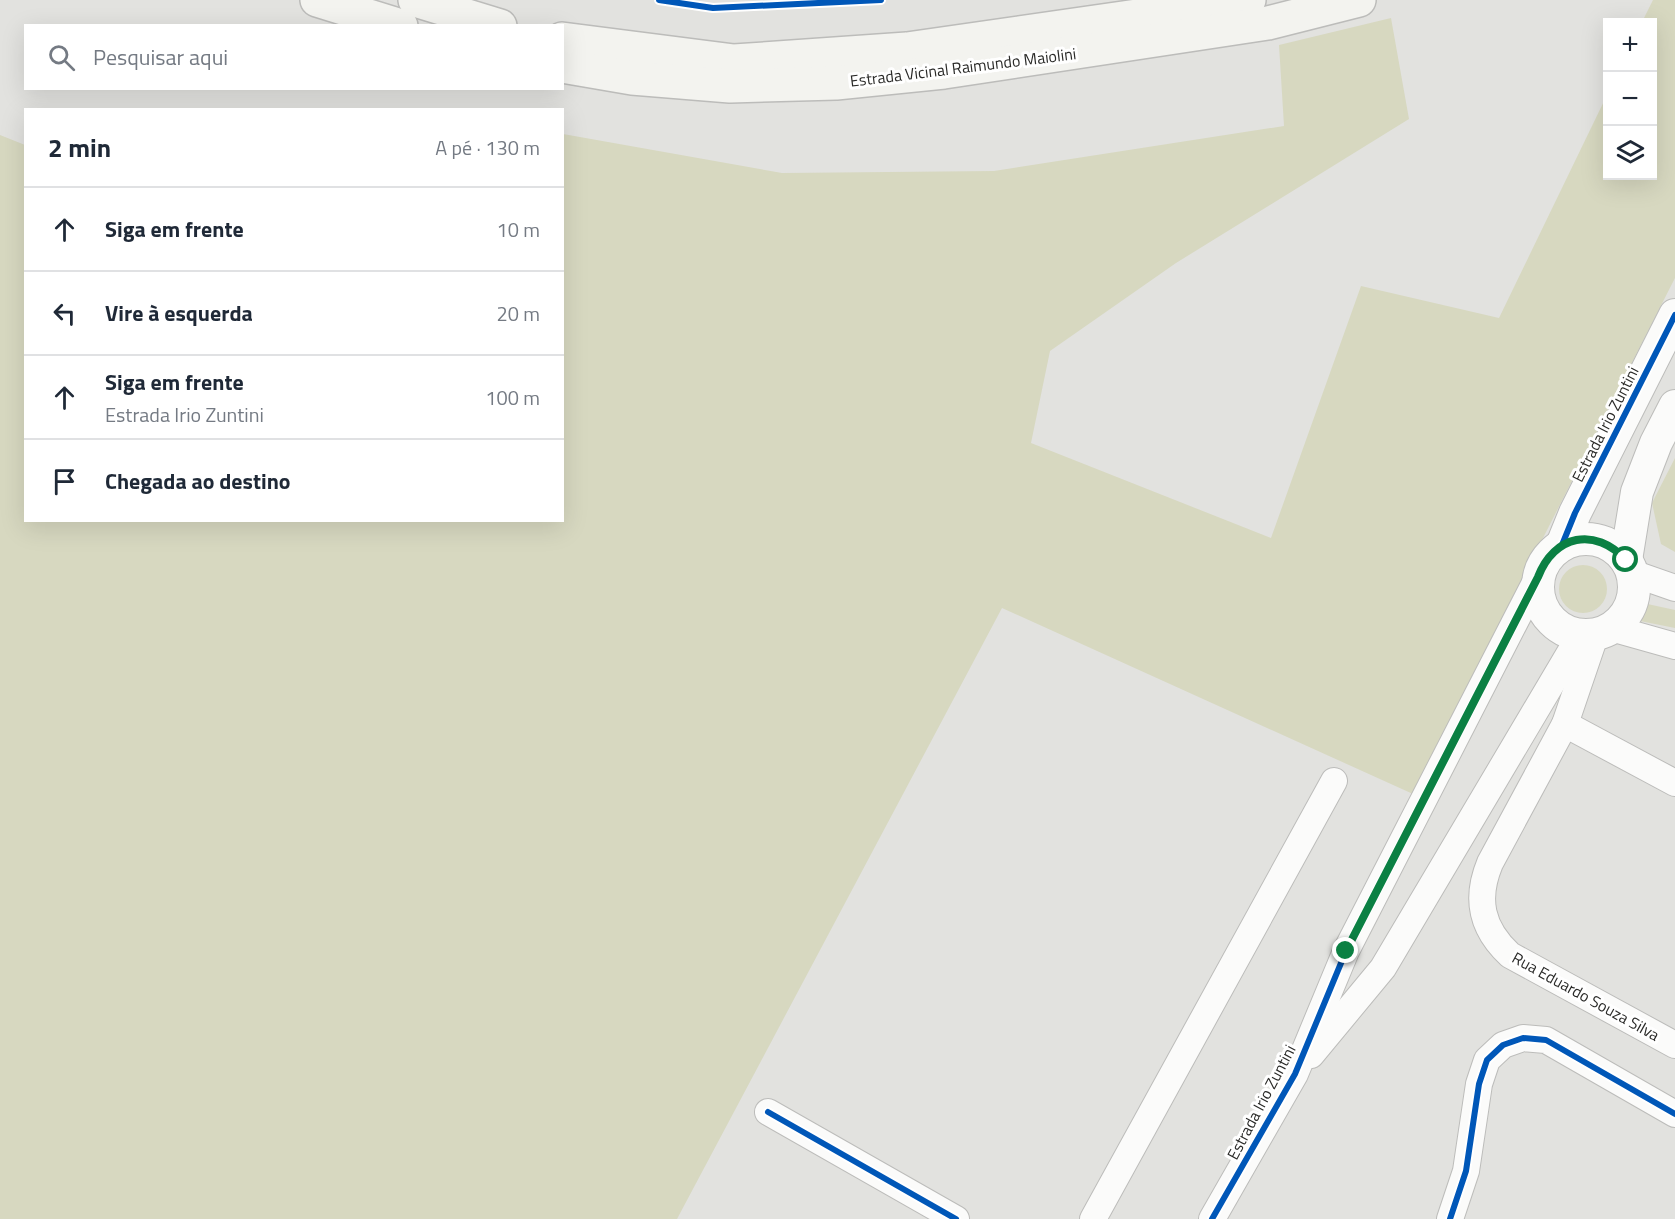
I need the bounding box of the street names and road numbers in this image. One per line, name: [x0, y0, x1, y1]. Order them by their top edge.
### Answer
street label: Estrada Vicinal Raimundo Maiolini: [849, 41, 1077, 93]
street label: Estrada Irio Zuntini: [1565, 362, 1645, 486]
street label: Rua Eduardo Souza Silva: [1508, 945, 1664, 1047]
street label: Estrada Irio Zuntini: [1221, 1040, 1301, 1164]

